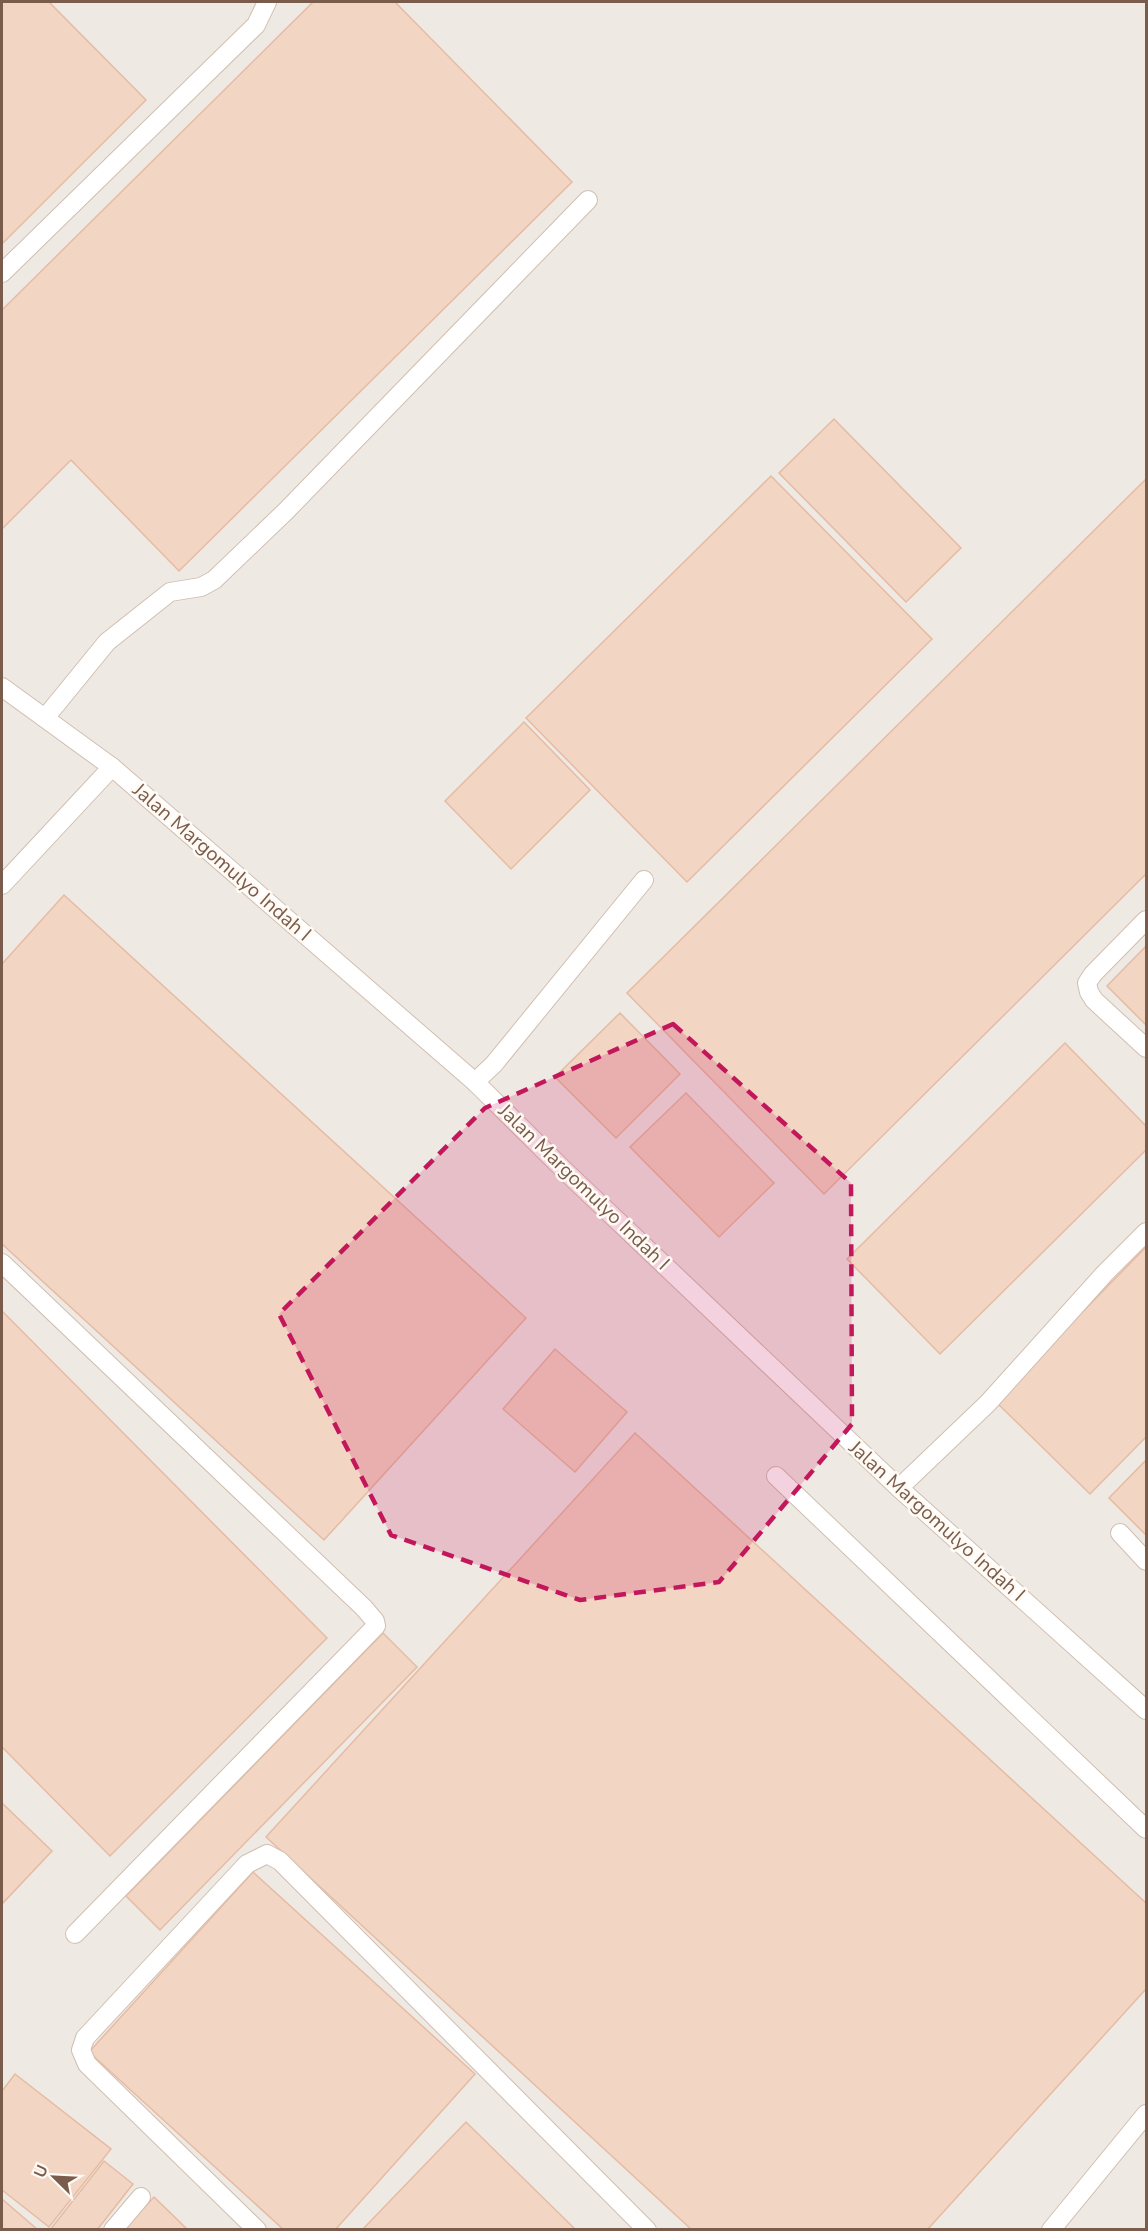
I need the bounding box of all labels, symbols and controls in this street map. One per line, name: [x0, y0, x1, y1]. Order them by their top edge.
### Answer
street label: Jalan Margomulyo Indah I: [126, 776, 317, 947]
street label: Jalan Margomulyo Indah I: [492, 1097, 676, 1276]
street label: Jalan Margomulyo Indah I: [842, 1434, 1031, 1607]
north arrow: [24, 2147, 84, 2207]
text: U: [29, 2161, 54, 2181]

